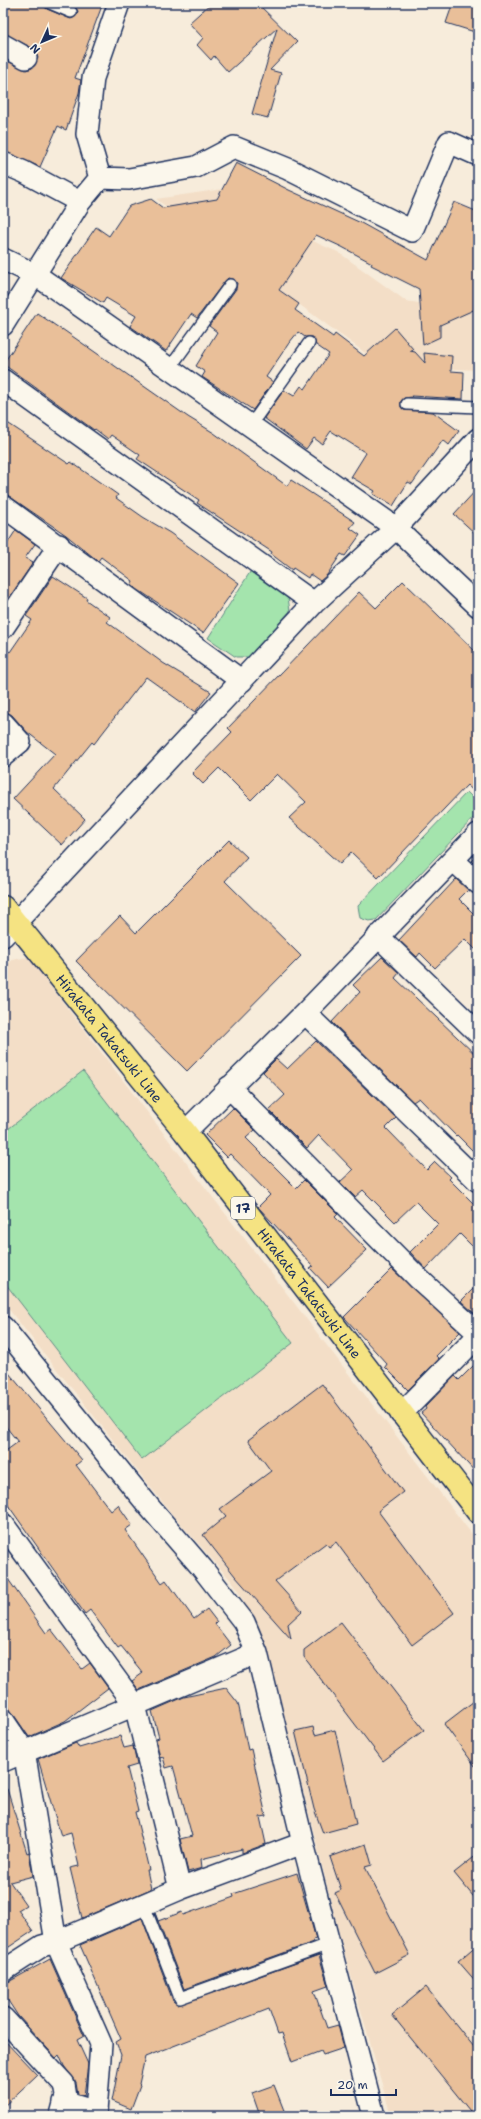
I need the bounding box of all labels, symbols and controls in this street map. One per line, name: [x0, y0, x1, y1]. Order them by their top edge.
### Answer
north arrow: [22, 22, 62, 62]
text: N: [27, 40, 44, 57]
street label: Hirakata Takatsuki Line: [52, 970, 167, 1106]
road number: 17: [231, 1197, 255, 1219]
street label: Hirakata Takatsuki Line: [253, 1224, 365, 1362]
scale bar: [331, 2071, 396, 2097]
text: 20 m: [337, 2077, 368, 2093]

